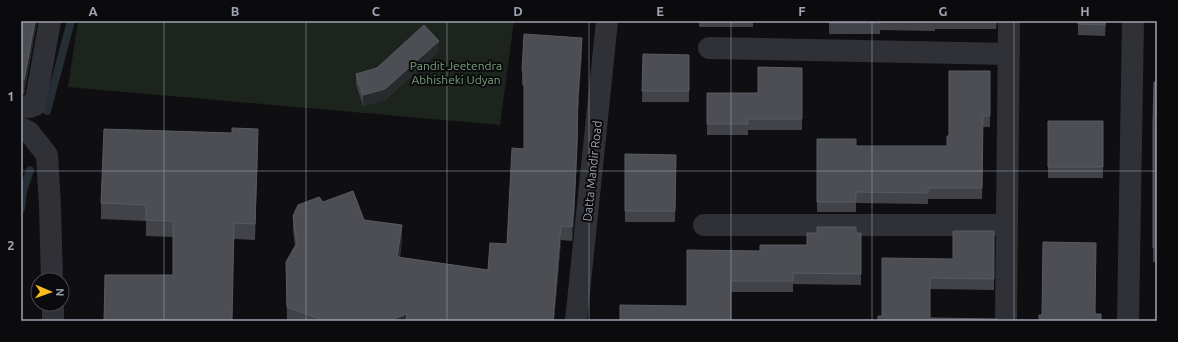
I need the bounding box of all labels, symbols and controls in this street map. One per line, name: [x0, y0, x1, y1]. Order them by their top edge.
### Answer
text: A: [88, 4, 98, 18]
text: B: [231, 4, 240, 18]
text: C: [372, 4, 381, 18]
text: D: [513, 4, 523, 18]
text: E: [656, 4, 664, 18]
text: F: [798, 4, 806, 18]
text: G: [939, 4, 948, 18]
text: H: [1080, 4, 1090, 18]
park label: Pandit Jeetendra Abhisheki Udyan: [410, 59, 502, 86]
text: 1: [7, 89, 15, 103]
street label: Datta Mandir Road: [580, 120, 604, 222]
text: 2: [7, 238, 15, 252]
north arrow: [30, 272, 70, 312]
text: N: [54, 288, 66, 297]

